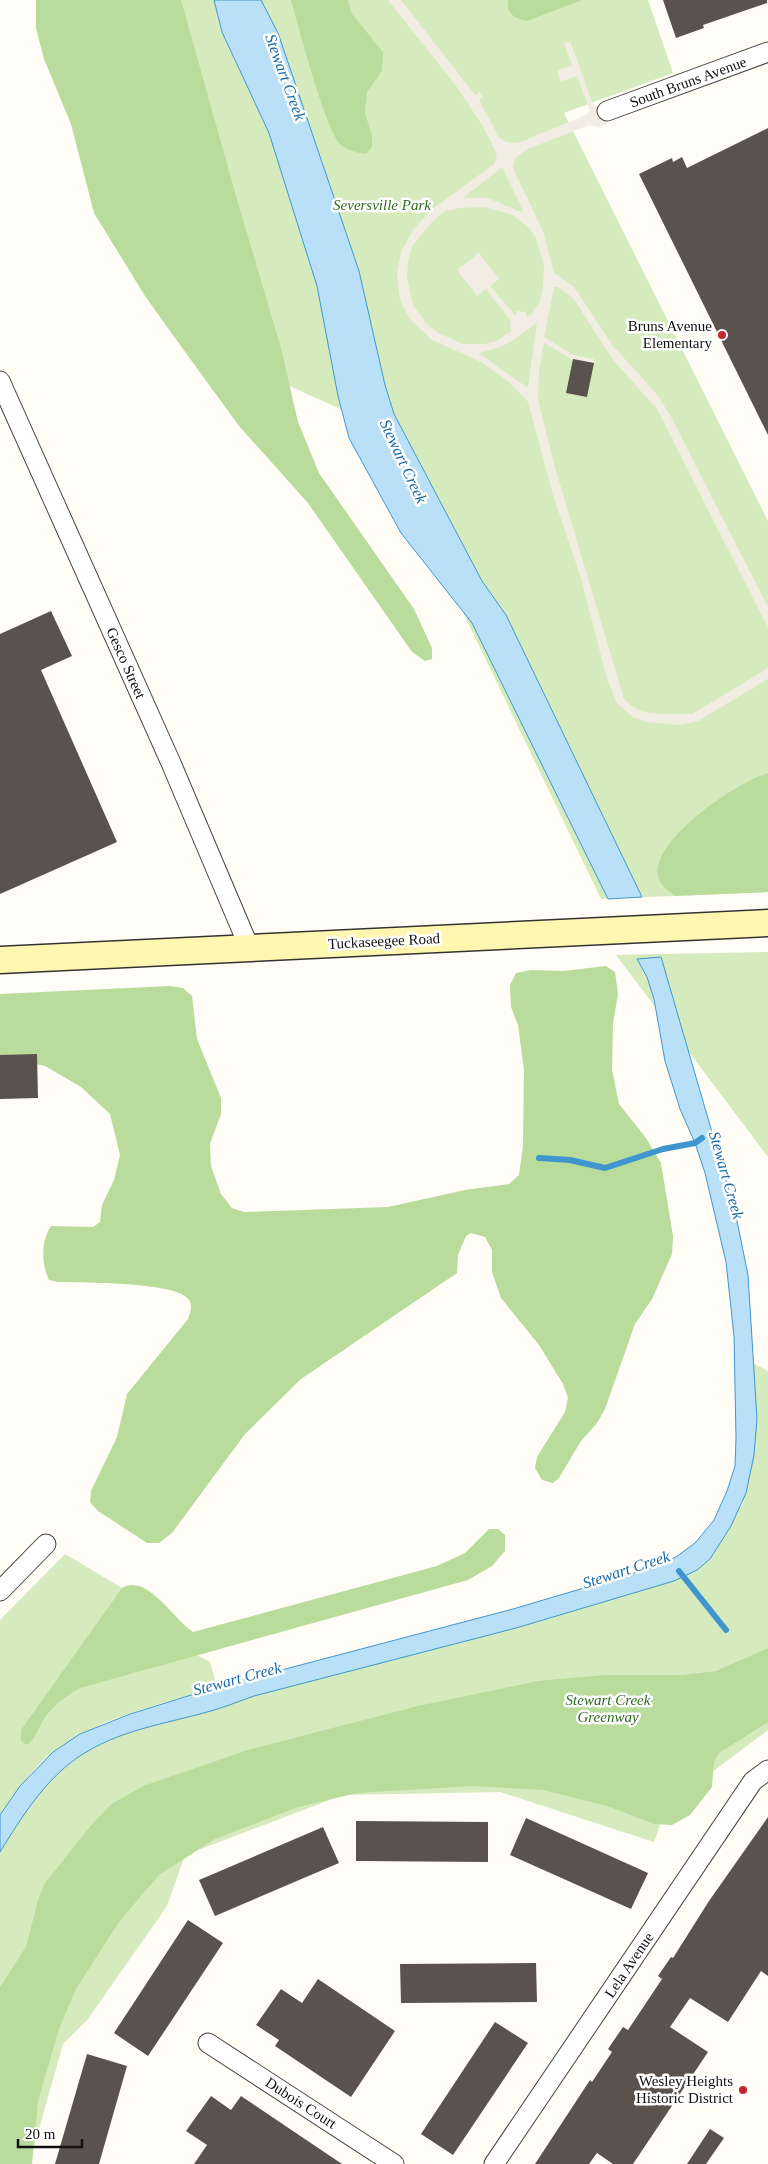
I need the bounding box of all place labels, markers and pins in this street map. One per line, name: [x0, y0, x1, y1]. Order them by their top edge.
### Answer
place label: Bruns Avenue Elementary: [628, 318, 712, 351]
marker: Bruns Avenue Elementary: [716, 329, 728, 341]
place label: Wesley Heights Historic District: [636, 2073, 734, 2106]
marker: Wesley Heights Historic District: [737, 2084, 749, 2096]

